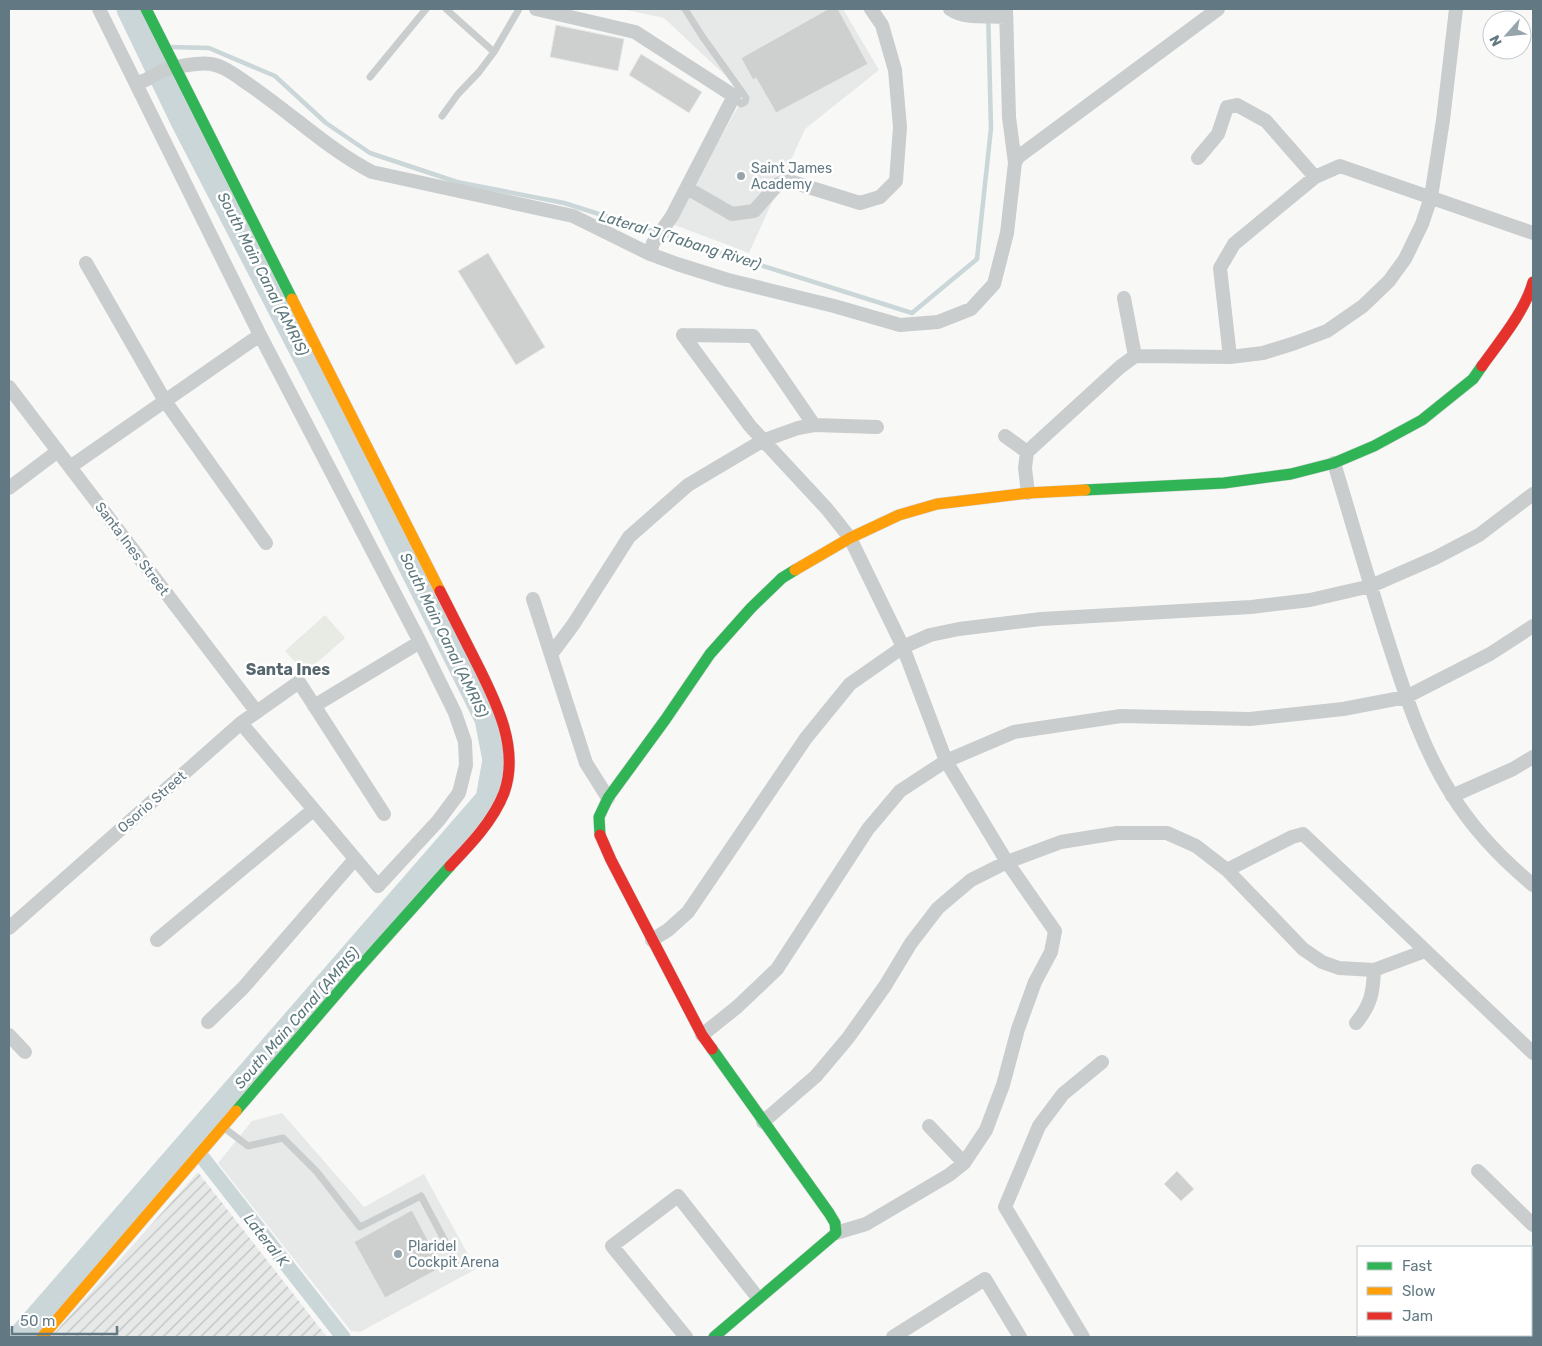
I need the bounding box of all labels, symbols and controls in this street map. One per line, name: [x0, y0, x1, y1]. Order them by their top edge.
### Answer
north arrow: [1482, 10, 1532, 60]
text: N: [1486, 32, 1506, 49]
place label: Saint James Academy: [751, 160, 832, 193]
marker: Saint James Academy: [735, 170, 747, 182]
water label: South Main Canal (AMRIS): [214, 189, 312, 359]
water label: Lateral J (Tabang River): [597, 207, 763, 273]
street label: Santa Ines Street: [91, 499, 173, 600]
water label: South Main Canal (AMRIS): [396, 550, 492, 720]
district label: Santa Ines: [246, 660, 330, 679]
street label: Osorio Street: [114, 767, 190, 836]
water label: South Main Canal (AMRIS): [231, 944, 363, 1092]
water label: Lateral K: [240, 1210, 293, 1271]
place label: Plaridel Cockpit Arena: [408, 1238, 499, 1271]
legend: [1357, 1246, 1532, 1336]
marker: Plaridel Cockpit Arena: [392, 1248, 404, 1260]
text: Fast: [1402, 1257, 1432, 1275]
text: Slow: [1402, 1282, 1435, 1300]
scale bar: [12, 1304, 118, 1336]
text: Jam: [1402, 1307, 1433, 1325]
text: 50 m: [20, 1312, 55, 1330]

